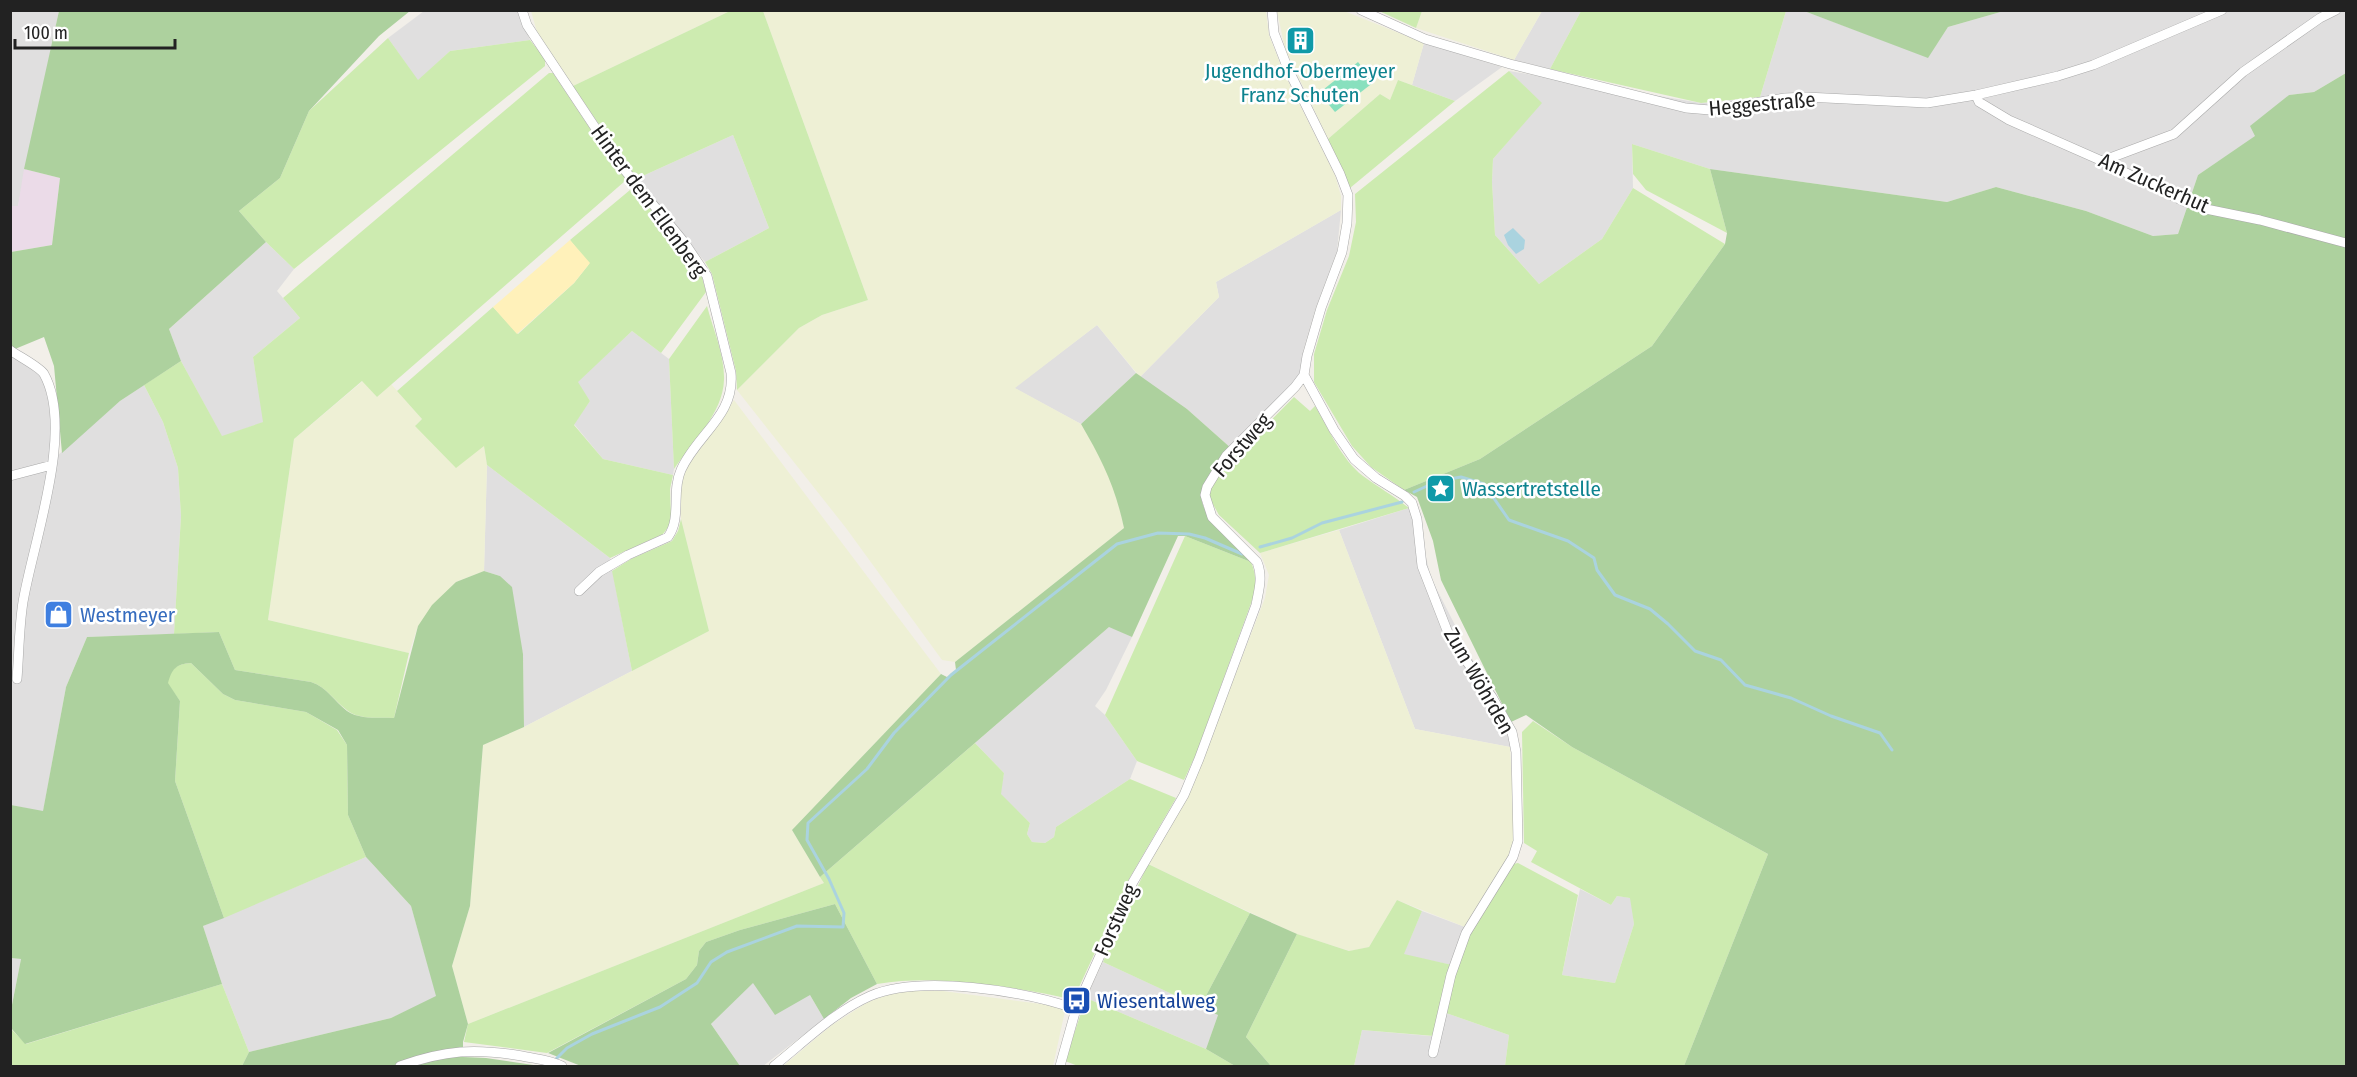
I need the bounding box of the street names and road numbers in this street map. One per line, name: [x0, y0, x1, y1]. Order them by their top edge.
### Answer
street label: Heggestraße: [1707, 86, 1817, 122]
street label: Hinter dem Ellenberg: [585, 120, 713, 282]
street label: Am Zuckerhut: [2095, 147, 2213, 219]
street label: Forstweg: [1207, 408, 1277, 482]
street label: Zum Wöhrden: [1438, 623, 1520, 739]
street label: Forstweg: [1089, 880, 1143, 960]

